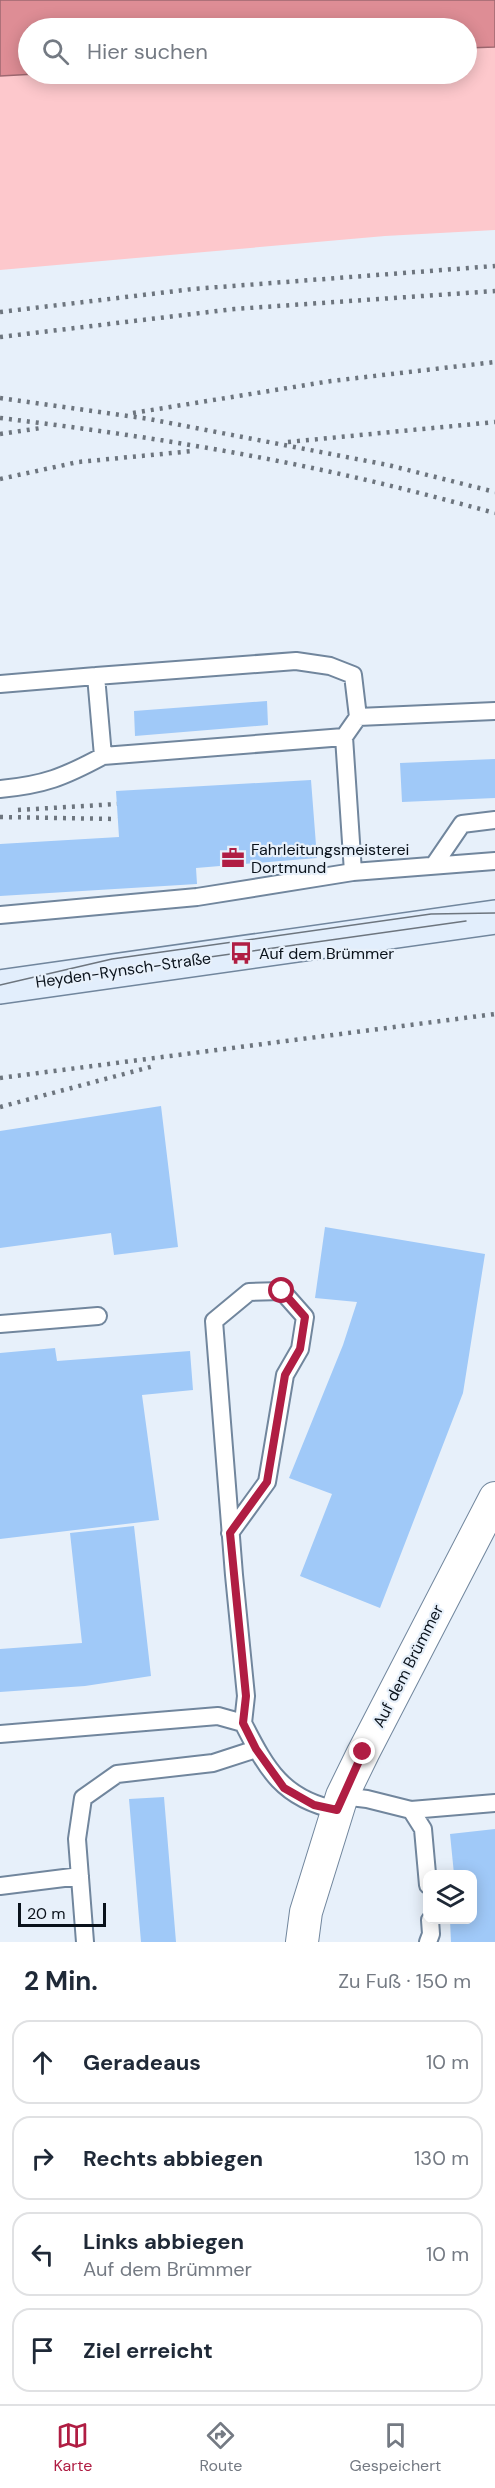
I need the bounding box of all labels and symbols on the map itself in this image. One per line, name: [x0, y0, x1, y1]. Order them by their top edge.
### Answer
place label: Fahrleitungsmeisterei Dortmund: [251, 839, 409, 878]
office icon: Fahrleitungsmeisterei Dortmund: [220, 845, 246, 871]
bus stop icon: Auf dem Brümmer: [228, 940, 254, 966]
place label: Auf dem Brümmer: [259, 943, 394, 964]
street label: Heyden-Rynsch-Straße: [34, 947, 212, 993]
route start: [268, 1277, 294, 1303]
street label: Auf dem Brümmer: [368, 1601, 448, 1731]
route end: [349, 1738, 375, 1764]
scale bar: [18, 1900, 106, 1928]

